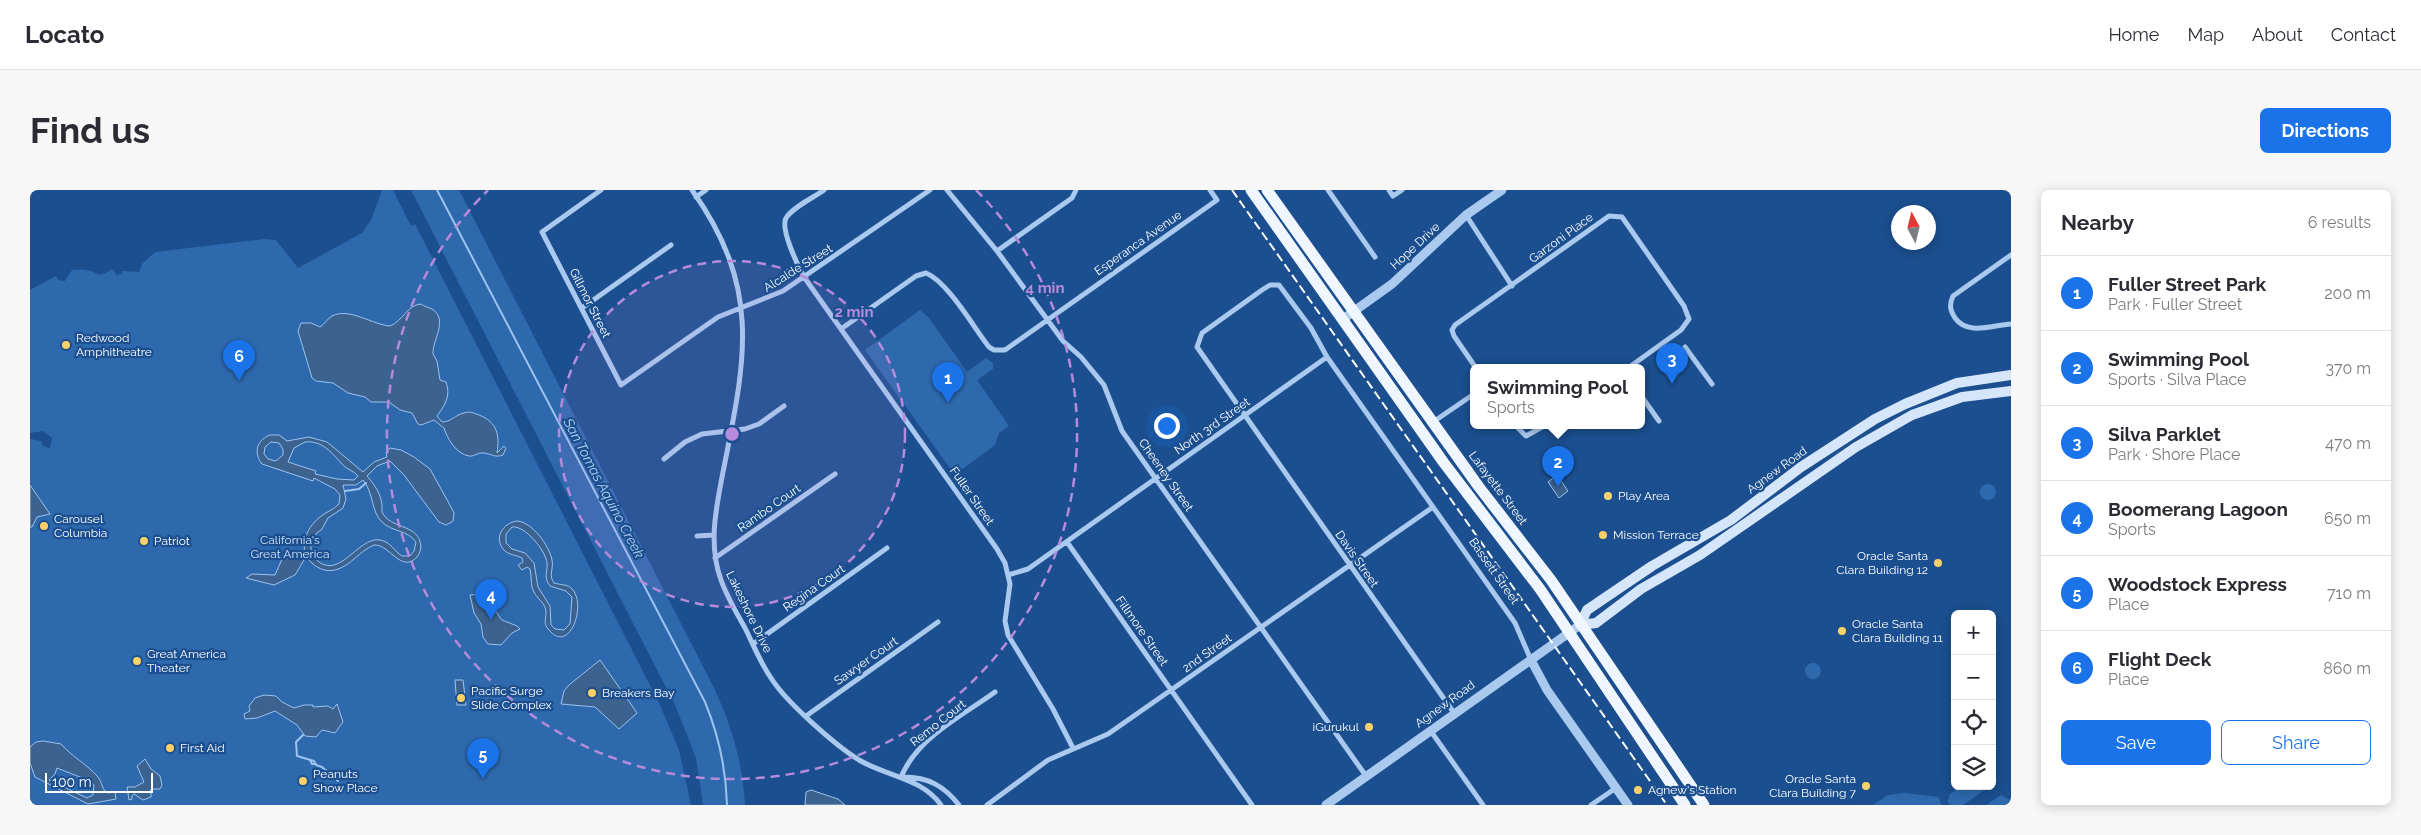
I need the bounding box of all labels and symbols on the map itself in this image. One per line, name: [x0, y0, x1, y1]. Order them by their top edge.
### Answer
north arrow: [1891, 205, 1936, 250]
street label: Esperanca Avenue: [1092, 208, 1184, 278]
street label: Garzoni Place: [1526, 210, 1596, 266]
street label: Hope Drive: [1388, 220, 1442, 272]
street label: Alcalde Street: [761, 241, 835, 295]
street label: Gillmor Street: [566, 266, 614, 340]
text: 4 min: [1025, 279, 1065, 297]
text: 2 min: [835, 303, 873, 321]
place label: Redwood Amphitheatre: [76, 331, 152, 359]
marker: Redwood Amphitheatre: [60, 339, 72, 351]
pin: 6: [223, 340, 255, 381]
pin: 3: [1656, 343, 1688, 384]
pin: 1: [932, 362, 964, 403]
street label: North 3rd Street: [1172, 395, 1252, 457]
your location: [1154, 413, 1180, 439]
water label: San Tomas Aquino Creek: [560, 414, 648, 561]
centre of rings: [723, 425, 741, 443]
street label: Cheeney Street: [1136, 436, 1196, 514]
street label: Agnew Road: [1744, 444, 1810, 496]
pin: 2: [1542, 446, 1574, 487]
street label: Lafayette Street: [1466, 449, 1530, 527]
street label: Fuller Street: [947, 464, 997, 528]
street label: Rambo Court: [735, 481, 803, 535]
place label: Play Area: [1618, 489, 1670, 503]
marker: Play Area: [1602, 490, 1614, 502]
place label: Carousel Columbia: [54, 512, 107, 540]
marker: Carousel Columbia: [38, 520, 50, 532]
street label: Davis Street: [1332, 528, 1382, 590]
place label: Mission Terrace: [1613, 528, 1699, 542]
marker: Mission Terrace: [1597, 529, 1609, 541]
park label: California's Great America: [251, 533, 330, 561]
place label: Patriot: [154, 534, 190, 548]
marker: Patriot: [138, 535, 150, 547]
street label: Bassett Street: [1466, 535, 1522, 607]
place label: Oracle Santa Clara Building 12: [1836, 549, 1928, 577]
marker: Oracle Santa Clara Building 12: [1932, 557, 1944, 569]
street label: Regina Court: [780, 562, 848, 614]
street label: Lakeshore Drive: [723, 569, 775, 655]
pin: 4: [475, 579, 507, 620]
street label: Fillmore Street: [1113, 593, 1171, 669]
place label: Oracle Santa Clara Building 11: [1852, 617, 1943, 645]
marker: Oracle Santa Clara Building 11: [1836, 625, 1848, 637]
street label: 2nd Street: [1180, 631, 1234, 675]
street label: Sawyer Court: [831, 634, 901, 688]
place label: Great America Theater: [147, 647, 226, 675]
marker: Great America Theater: [131, 655, 143, 667]
street label: Agnew Road: [1412, 678, 1478, 730]
place label: Pacific Surge Slide Complex: [471, 684, 552, 712]
place label: Breakers Bay: [602, 686, 675, 700]
marker: Breakers Bay: [586, 687, 598, 699]
marker: Pacific Surge Slide Complex: [455, 692, 467, 704]
street label: Remo Court: [907, 697, 969, 749]
place label: iGurukul: [1313, 720, 1360, 734]
marker: iGurukul: [1363, 721, 1375, 733]
pin: 5: [467, 738, 499, 779]
place label: First Aid: [180, 741, 225, 755]
marker: First Aid: [164, 742, 176, 754]
place label: Peanuts Show Place: [313, 767, 378, 795]
scale bar: [45, 770, 152, 793]
place label: Oracle Santa Clara Building 7: [1769, 772, 1857, 800]
marker: Peanuts Show Place: [297, 775, 309, 787]
marker: Oracle Santa Clara Building 7: [1860, 780, 1872, 792]
place label: Agnew's Station: [1648, 783, 1737, 797]
marker: Agnew's Station: [1632, 784, 1644, 796]

